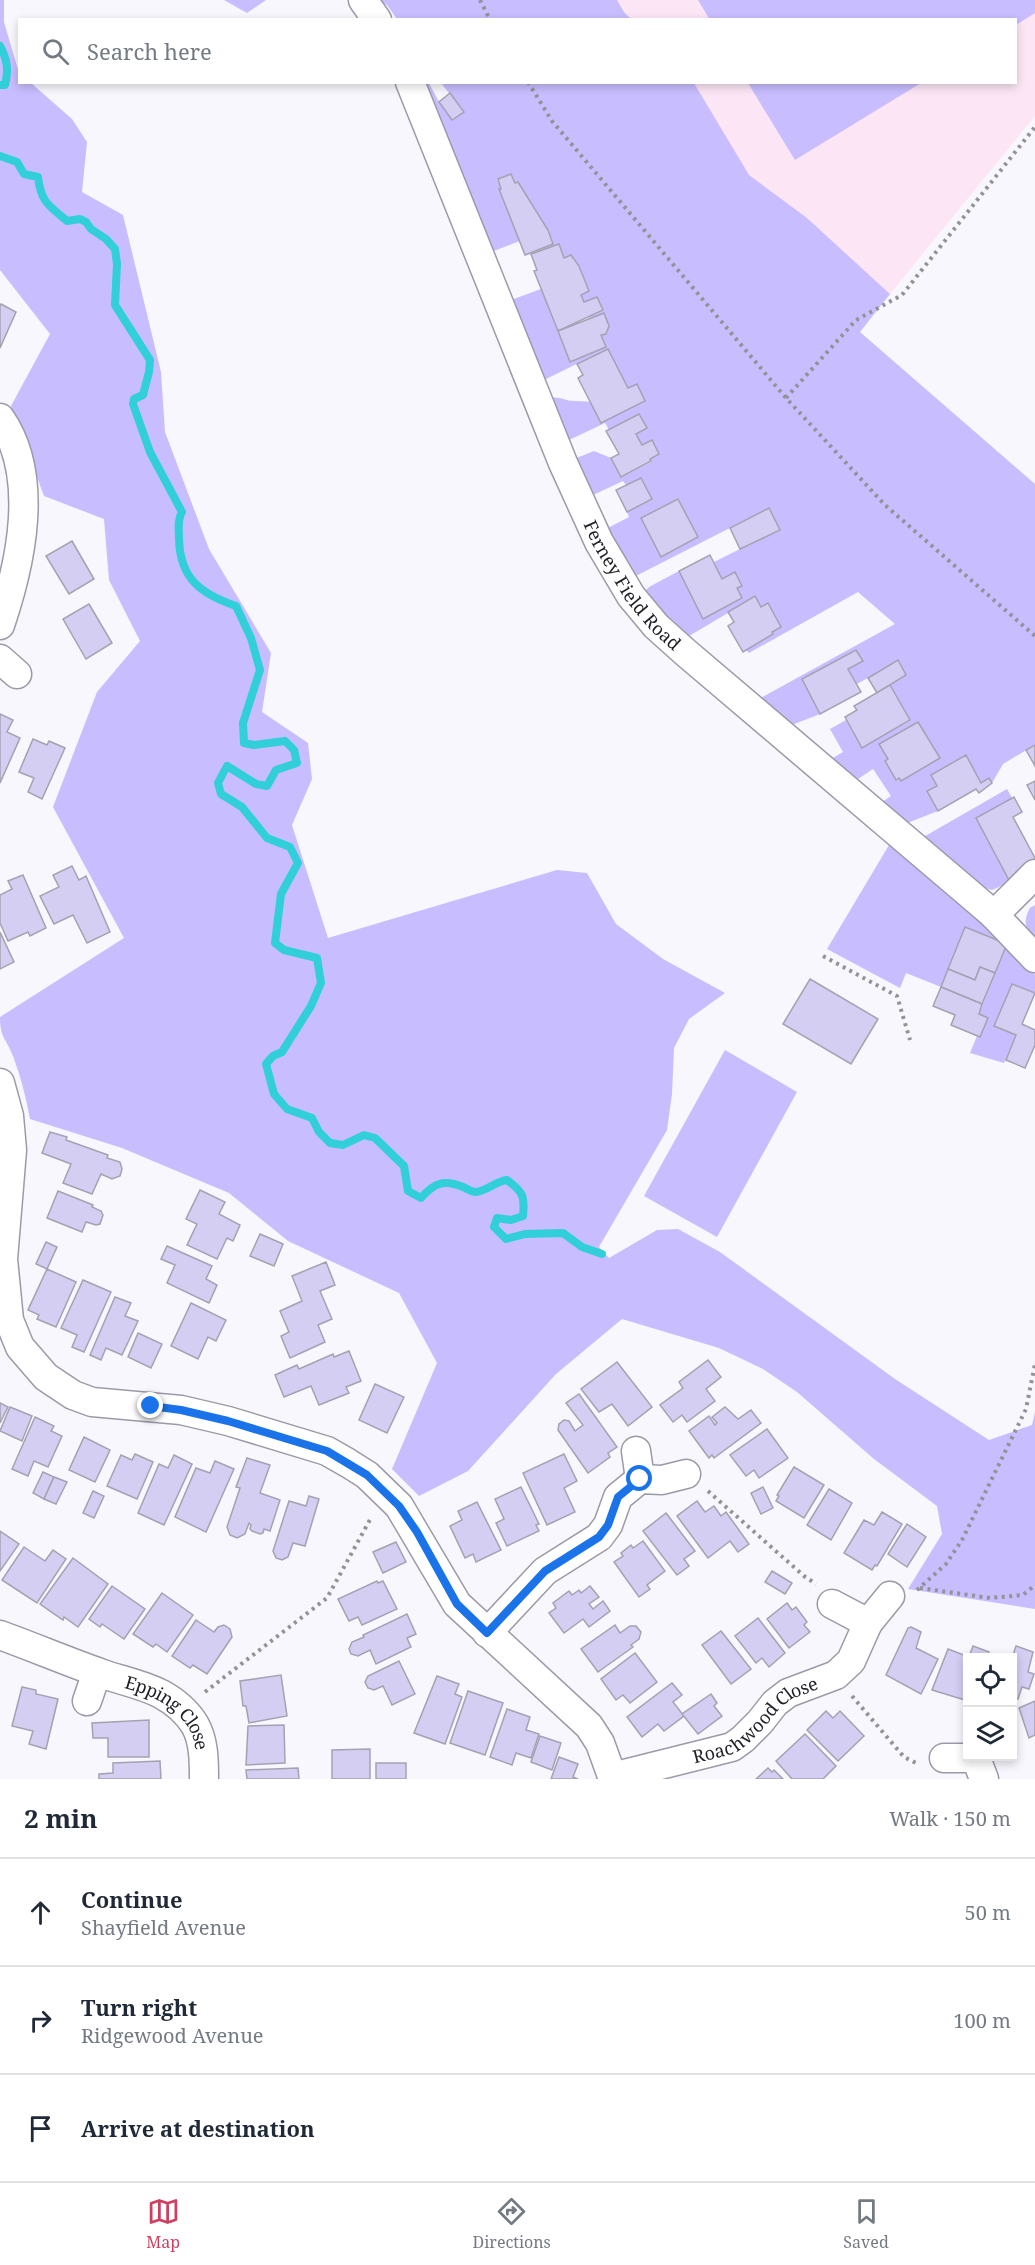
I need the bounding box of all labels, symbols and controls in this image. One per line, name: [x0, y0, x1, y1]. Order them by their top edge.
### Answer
search box: [18, 18, 1017, 84]
icon: search: [39, 35, 72, 68]
text: Search here: [87, 36, 212, 66]
street label: Ferney Field Road: [579, 516, 687, 655]
route end: [137, 1392, 163, 1418]
route start: [626, 1465, 652, 1491]
map controls: [963, 1653, 1017, 1761]
button: locate: [963, 1653, 1017, 1707]
street label: Epping Close: [122, 1669, 215, 1752]
street label: Roachwood Close: [690, 1671, 821, 1768]
button: layers: [963, 1707, 1017, 1761]
text: 2 min: [24, 1800, 98, 1836]
text: Walk · 150 m: [889, 1805, 1011, 1832]
text: Continue: [81, 1884, 183, 1914]
icon: ahead: [24, 1896, 57, 1929]
text: 50 m: [965, 1899, 1011, 1926]
text: Shayfield Avenue: [81, 1914, 246, 1941]
text: Turn right: [81, 1992, 197, 2022]
icon: right: [24, 2004, 57, 2037]
text: 100 m: [953, 2007, 1011, 2034]
text: Ridgewood Avenue: [81, 2022, 264, 2049]
icon: arrive: [24, 2112, 57, 2145]
text: Arrive at destination: [81, 2113, 315, 2143]
tab: Map: [146, 2195, 180, 2253]
tab: Directions: [473, 2195, 551, 2253]
tab: Saved: [843, 2195, 889, 2253]

